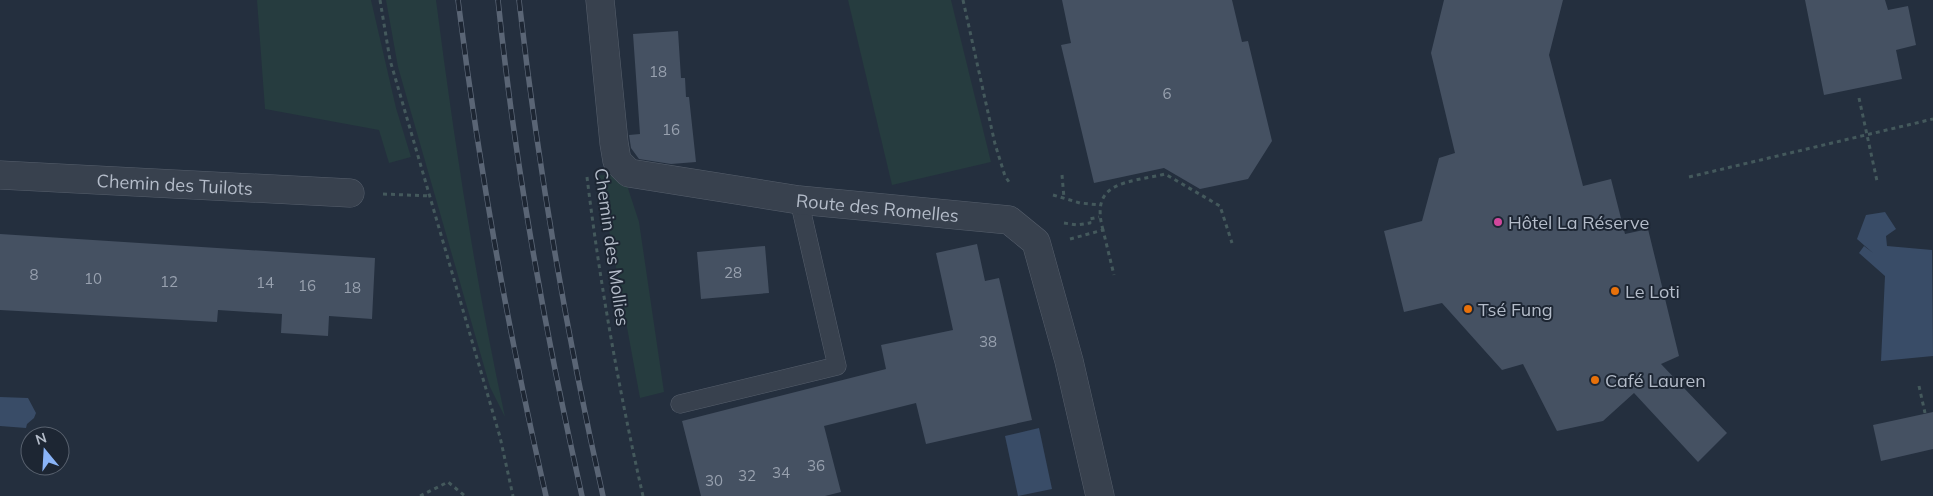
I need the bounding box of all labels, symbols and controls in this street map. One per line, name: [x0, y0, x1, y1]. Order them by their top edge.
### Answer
house number: 18: [649, 62, 667, 81]
house number: 6: [1162, 84, 1172, 103]
house number: 16: [662, 120, 680, 139]
street label: Chemin des Mollies: [590, 166, 634, 328]
street label: Chemin des Tuilots: [96, 168, 253, 199]
street label: Route des Romelles: [795, 188, 960, 227]
place label: Hôtel La Réserve: [1508, 211, 1649, 234]
marker: Hôtel La Réserve: [1492, 216, 1504, 228]
house number: 28: [724, 263, 742, 282]
house number: 8: [29, 265, 39, 284]
house number: 10: [84, 269, 102, 288]
house number: 12: [160, 272, 178, 291]
house number: 14: [256, 273, 274, 292]
house number: 16: [298, 276, 316, 295]
house number: 18: [343, 278, 361, 297]
place label: Le Loti: [1625, 280, 1680, 303]
marker: Le Loti: [1609, 285, 1621, 297]
place label: Tsé Fung: [1478, 298, 1553, 321]
marker: Tsé Fung: [1462, 303, 1474, 315]
house number: 38: [979, 332, 997, 351]
place label: Café Lauren: [1605, 369, 1706, 392]
marker: Café Lauren: [1589, 374, 1601, 386]
north arrow: [20, 426, 70, 476]
text: N: [33, 428, 49, 449]
house number: 36: [807, 456, 825, 475]
house number: 34: [772, 463, 790, 482]
house number: 32: [738, 466, 756, 485]
house number: 30: [705, 471, 723, 490]

